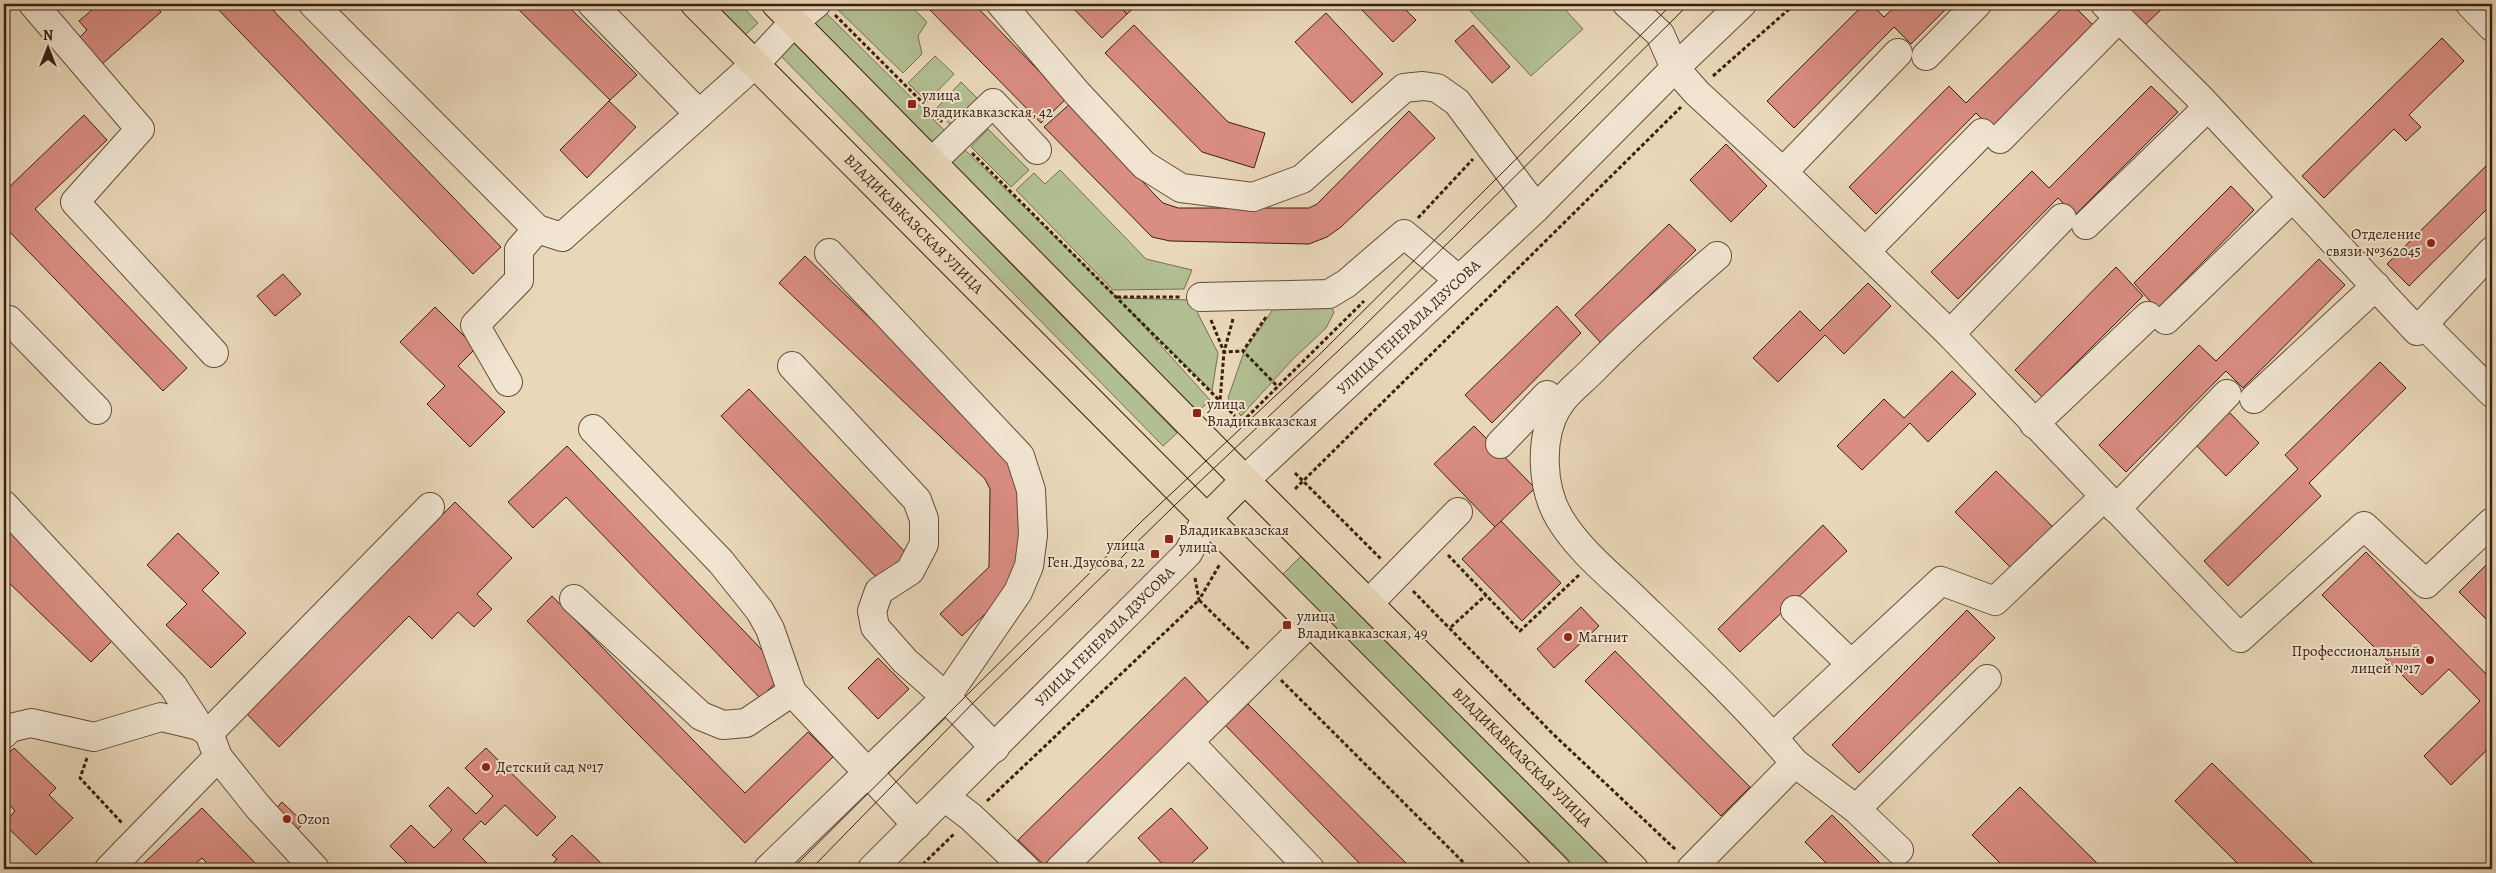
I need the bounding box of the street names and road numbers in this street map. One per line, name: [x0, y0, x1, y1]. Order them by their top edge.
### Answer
street label: ВЛАДИКАВКАЗСКАЯ УЛИЦА: [840, 149, 988, 298]
street label: УЛИЦА ГЕНЕРАЛА ДЗУСОВА: [1333, 255, 1485, 399]
street label: УЛИЦА ГЕНЕРАЛА ДЗУСОВА: [1031, 562, 1179, 710]
street label: ВЛАДИКАВКАЗСКАЯ УЛИЦА: [1448, 683, 1596, 831]

